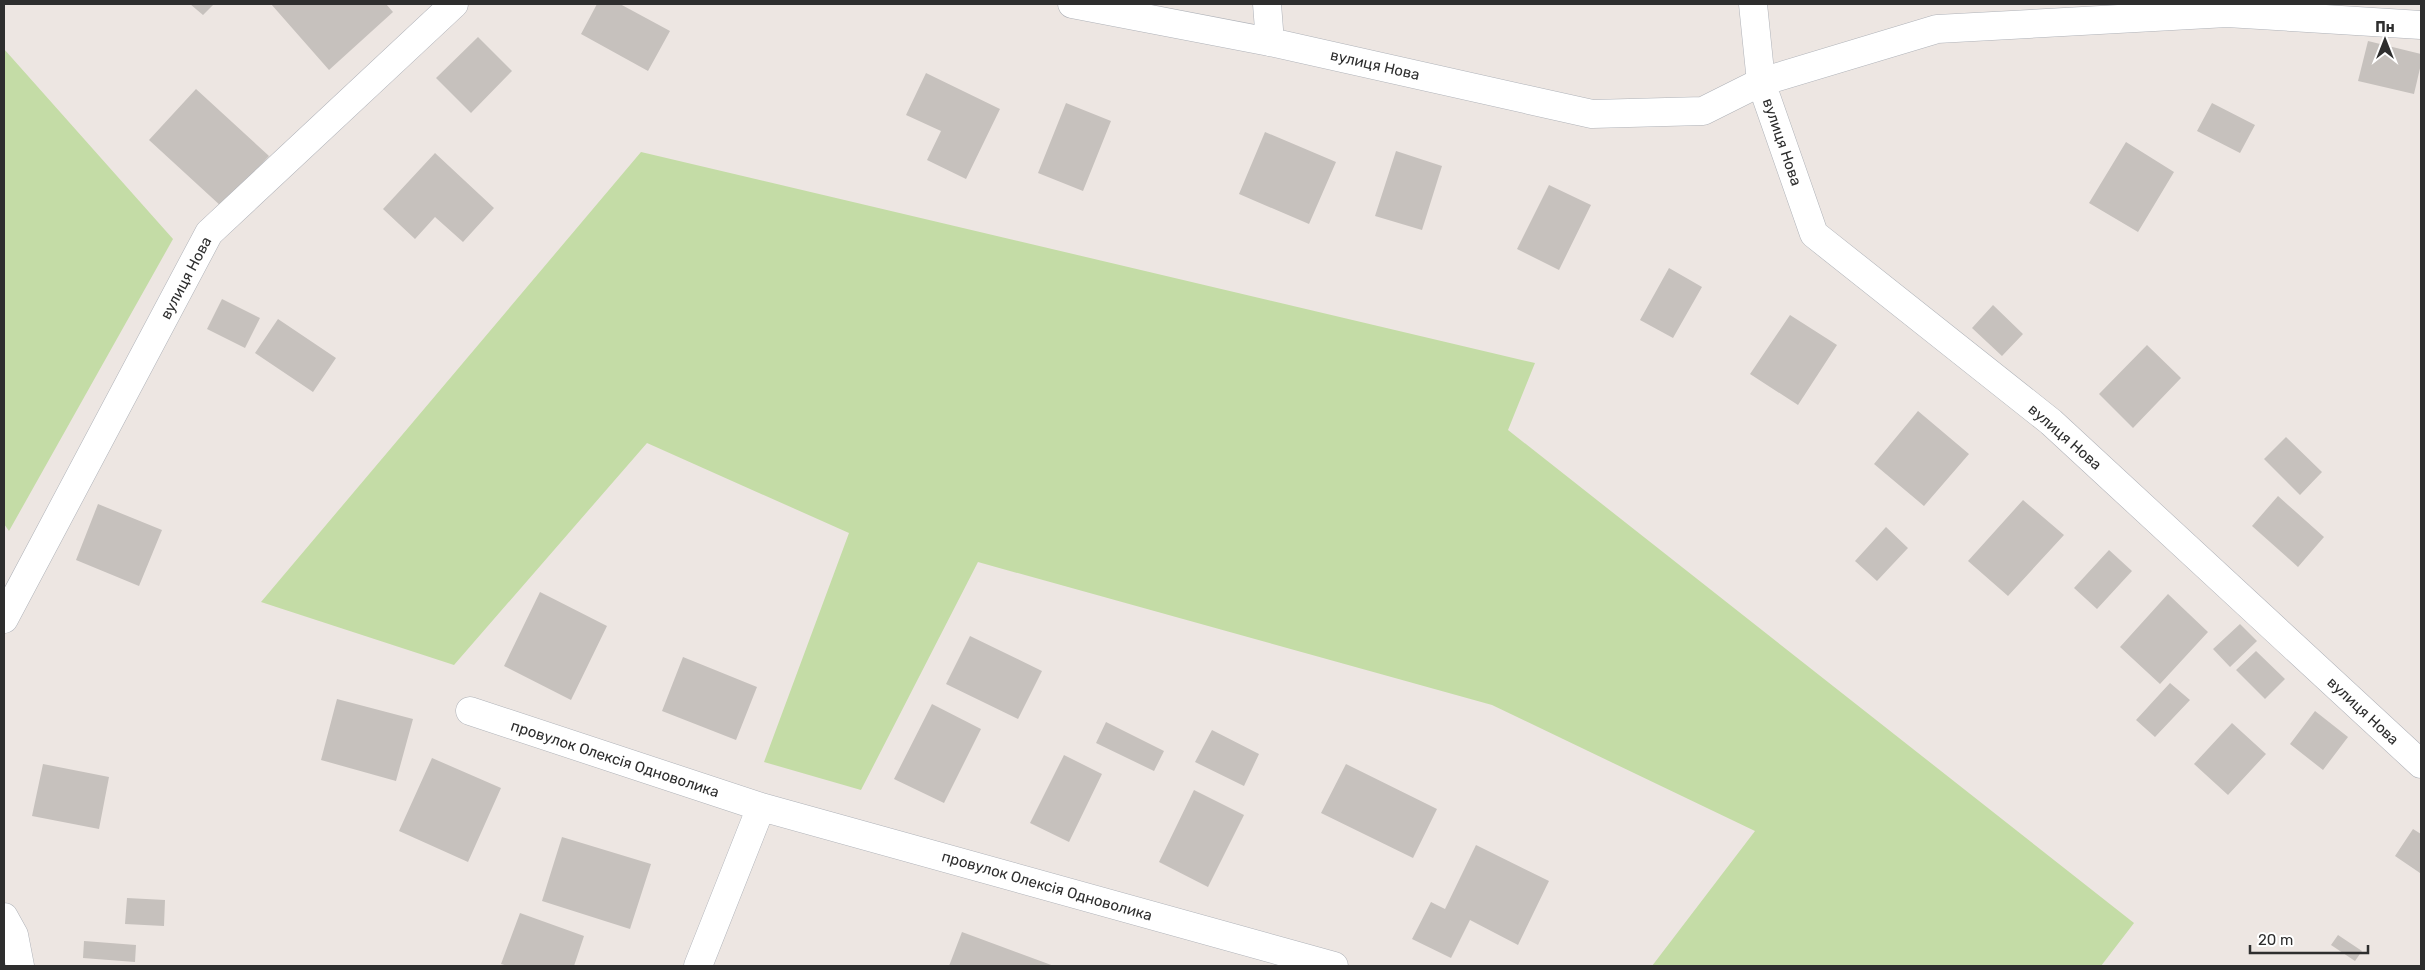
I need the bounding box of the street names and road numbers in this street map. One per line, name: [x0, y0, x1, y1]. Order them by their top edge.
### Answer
street label: вулиця Нова: [1329, 46, 1421, 84]
street label: вулиця Нова: [1759, 96, 1805, 188]
street label: вулиця Нова: [157, 234, 215, 322]
street label: вулиця Нова: [2025, 400, 2105, 474]
street label: вулиця Нова: [2324, 673, 2402, 749]
street label: провулок Олексія Одноволика: [509, 717, 721, 801]
street label: провулок Олексія Одноволика: [940, 847, 1154, 925]

